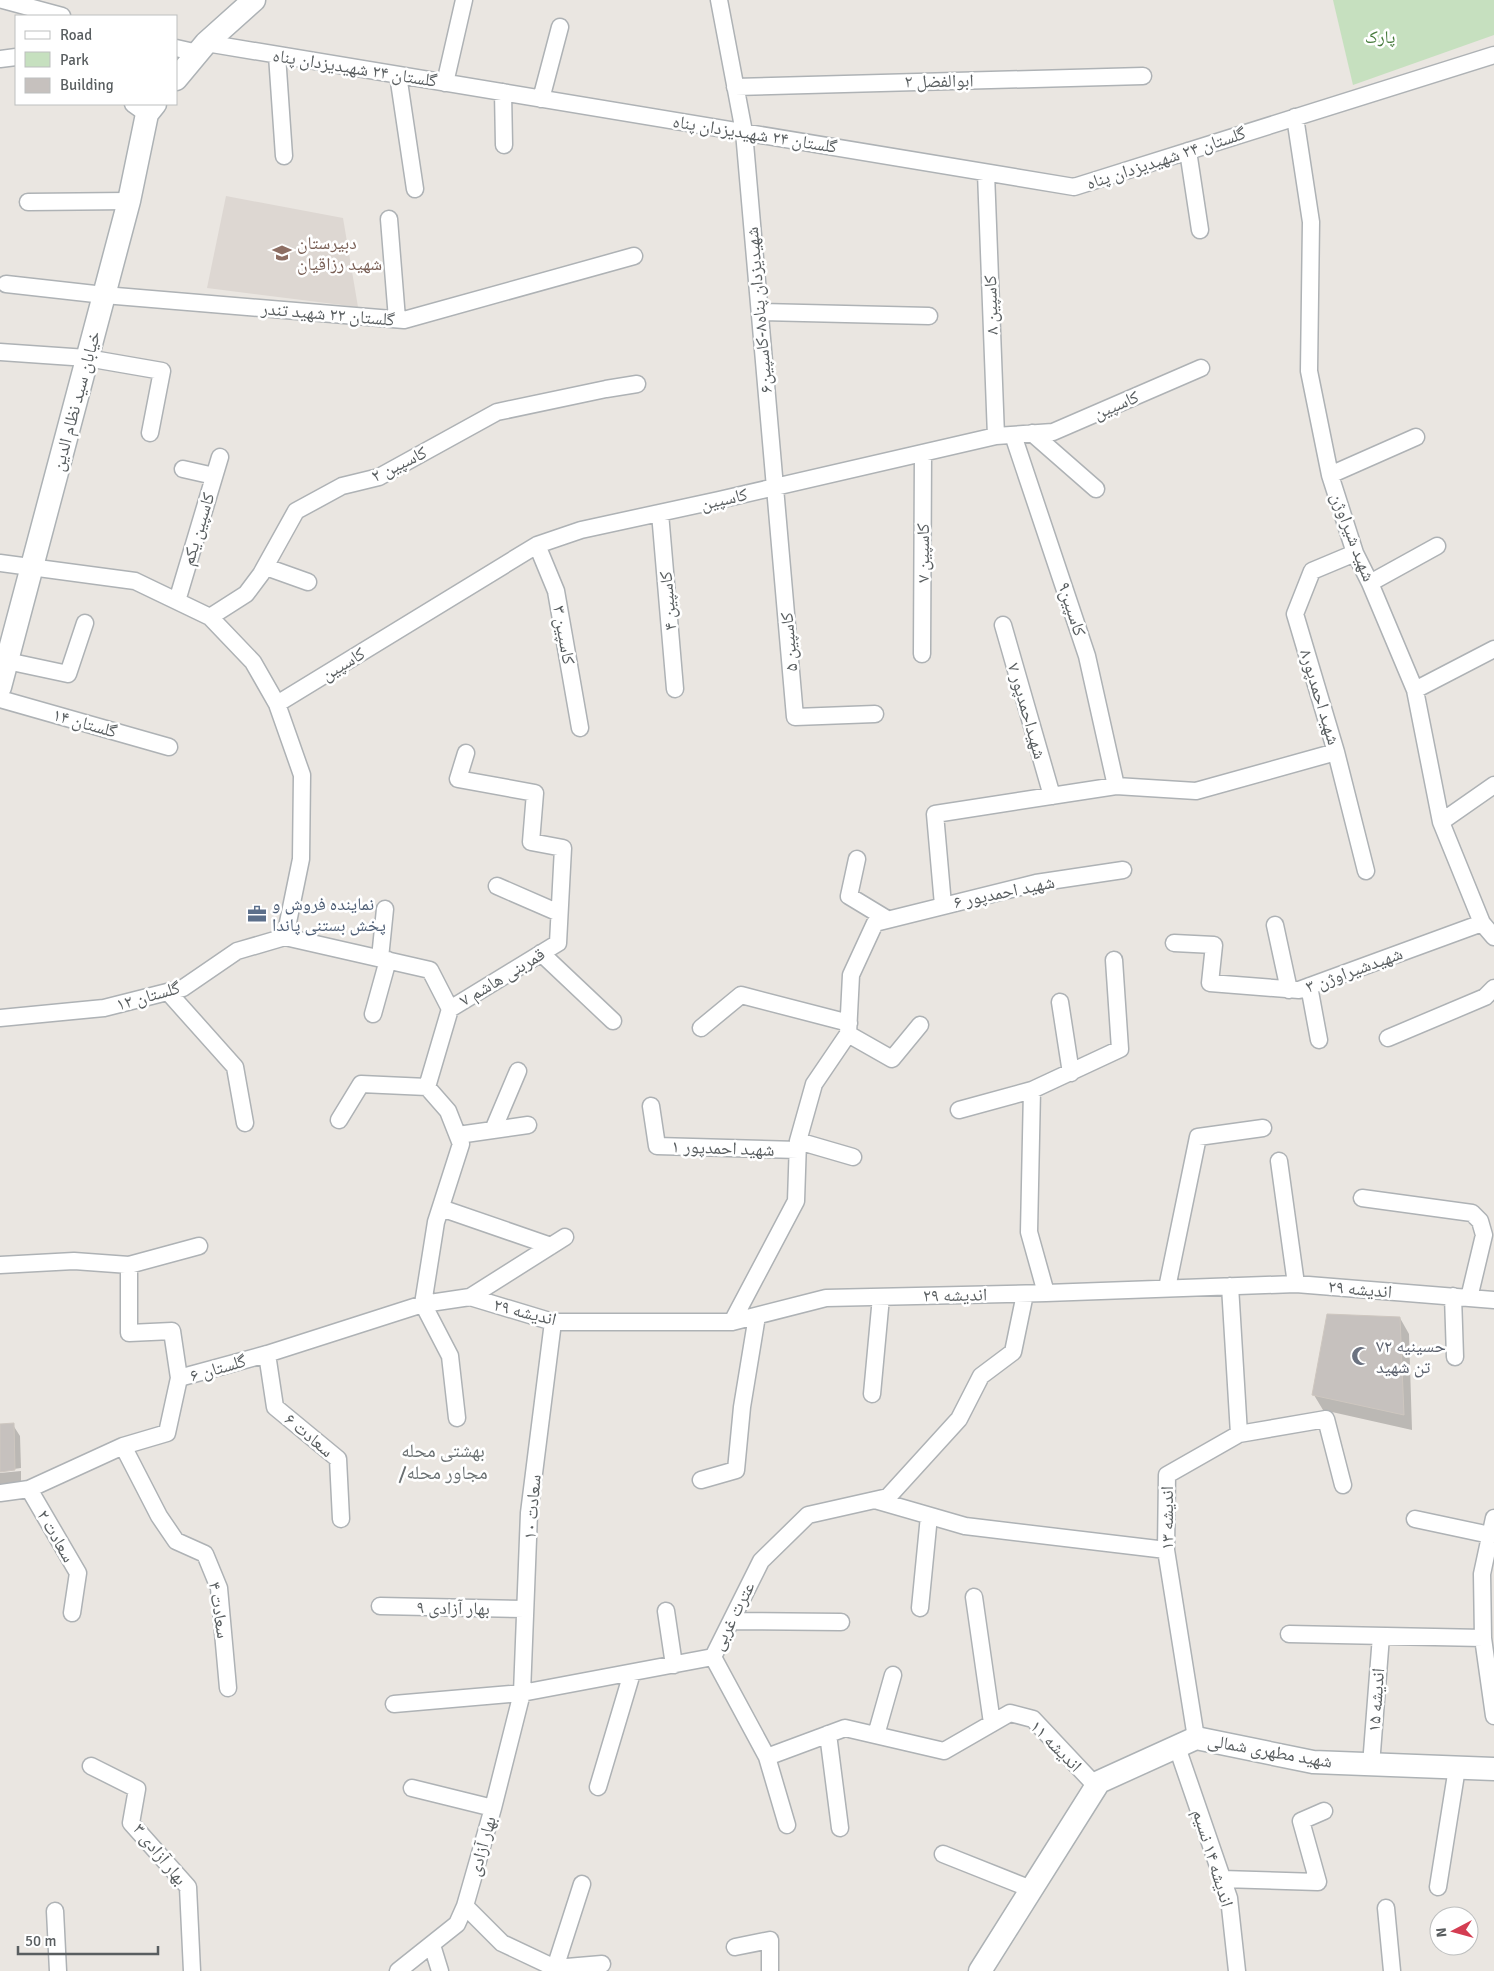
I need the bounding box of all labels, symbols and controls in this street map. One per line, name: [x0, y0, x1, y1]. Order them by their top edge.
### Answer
legend: [15, 15, 178, 105]
text: Road: [60, 26, 92, 44]
park label: پارک: [1365, 26, 1395, 48]
street label: گلستان ۲۴ شهیدیزدان پناه: [271, 44, 439, 92]
text: Park: [60, 51, 89, 69]
street label: ابوالفضل ۲: [904, 69, 974, 93]
text: Building: [60, 76, 114, 94]
street label: گلستان ۲۴ شهیدیزدان پناه: [671, 110, 839, 158]
street label: گلستان ۲۴ شهیدیزدان پناه: [1084, 122, 1249, 194]
street label: شهیدیزدان پناه۸-کاسپین۶: [741, 226, 777, 394]
place label: دبیرستان شهید رزاقیان: [297, 232, 382, 275]
school or university icon: دبیرستان شهید رزاقیان: [271, 242, 293, 264]
street label: کاسپین ۸: [979, 274, 1003, 335]
street label: گلستان ۲۲ شهید تندر: [259, 297, 396, 331]
street label: خیابان سید نظام الدین: [47, 328, 106, 474]
street label: کاسپین: [1090, 385, 1143, 425]
street label: کاسپین ۲: [367, 441, 431, 487]
street label: کاسپین: [698, 483, 750, 515]
street label: کاسپین یکم: [176, 489, 221, 568]
street label: شهید شیراوژن: [1326, 489, 1380, 585]
street label: کاسپین ۷: [912, 523, 934, 583]
street label: کاسپین ۴: [654, 570, 682, 632]
street label: کاسپین۹: [1053, 579, 1091, 639]
street label: کاسپین ۳: [548, 604, 580, 667]
street label: کاسپین ۵: [775, 611, 803, 673]
street label: کاسپین: [317, 642, 369, 686]
street label: شهید احمدپور۸: [1295, 646, 1345, 748]
street label: شهیداحمدپور ۷: [1003, 660, 1051, 762]
street label: گلستان ۱۴: [50, 703, 120, 743]
street label: شهید احمدپور ۶: [951, 871, 1057, 914]
place label: نماینده فروش و پخش بستنی پاندا: [272, 893, 386, 936]
office icon: نماینده فروش و پخش بستنی پاندا: [246, 903, 268, 925]
street label: شهیدشیراوژن ۳: [1303, 942, 1405, 998]
street label: قمربنی هاشم ۷: [455, 943, 549, 1012]
street label: گلستان ۱۲: [113, 976, 183, 1016]
street label: شهید احمدپور ۱: [671, 1135, 775, 1161]
street label: اندیشه ۲۹: [1327, 1275, 1393, 1303]
street label: اندیشه ۲۹: [923, 1283, 987, 1307]
street label: اندیشه ۲۹: [491, 1294, 559, 1330]
place label: حسینیه ۷۲ تن شهید: [1376, 1335, 1446, 1378]
mosque icon: حسینیه ۷۲ تن شهید: [1350, 1345, 1372, 1367]
street label: گلستان ۶: [187, 1349, 249, 1386]
street label: سعادت ۶: [280, 1408, 338, 1462]
district label: بهشتی محله /مجاور محله: [398, 1439, 488, 1485]
street label: سعادت ۱۰: [518, 1473, 546, 1541]
street label: اندیشه ۱۳: [1156, 1486, 1178, 1550]
street label: سعادت ۲: [32, 1506, 80, 1566]
street label: عترت غربی: [706, 1578, 760, 1654]
street label: سعادت ۴: [204, 1580, 234, 1640]
street label: بهار آزادی ۹: [416, 1596, 490, 1620]
street label: اندیشه ۱۵: [1363, 1667, 1389, 1733]
street label: اندیشه ۱۱: [1026, 1716, 1086, 1776]
street label: شهید مطهری شمالی: [1206, 1729, 1334, 1773]
street label: اندیشه ۱۴ نسیم: [1187, 1806, 1238, 1910]
street label: بهار آزادی: [463, 1813, 501, 1879]
street label: بهار آزادی ۳: [128, 1819, 192, 1889]
north arrow: [1429, 1906, 1479, 1956]
scale bar: [18, 1924, 158, 1956]
text: N: [1433, 1927, 1451, 1938]
text: 50 m: [25, 1932, 56, 1950]

